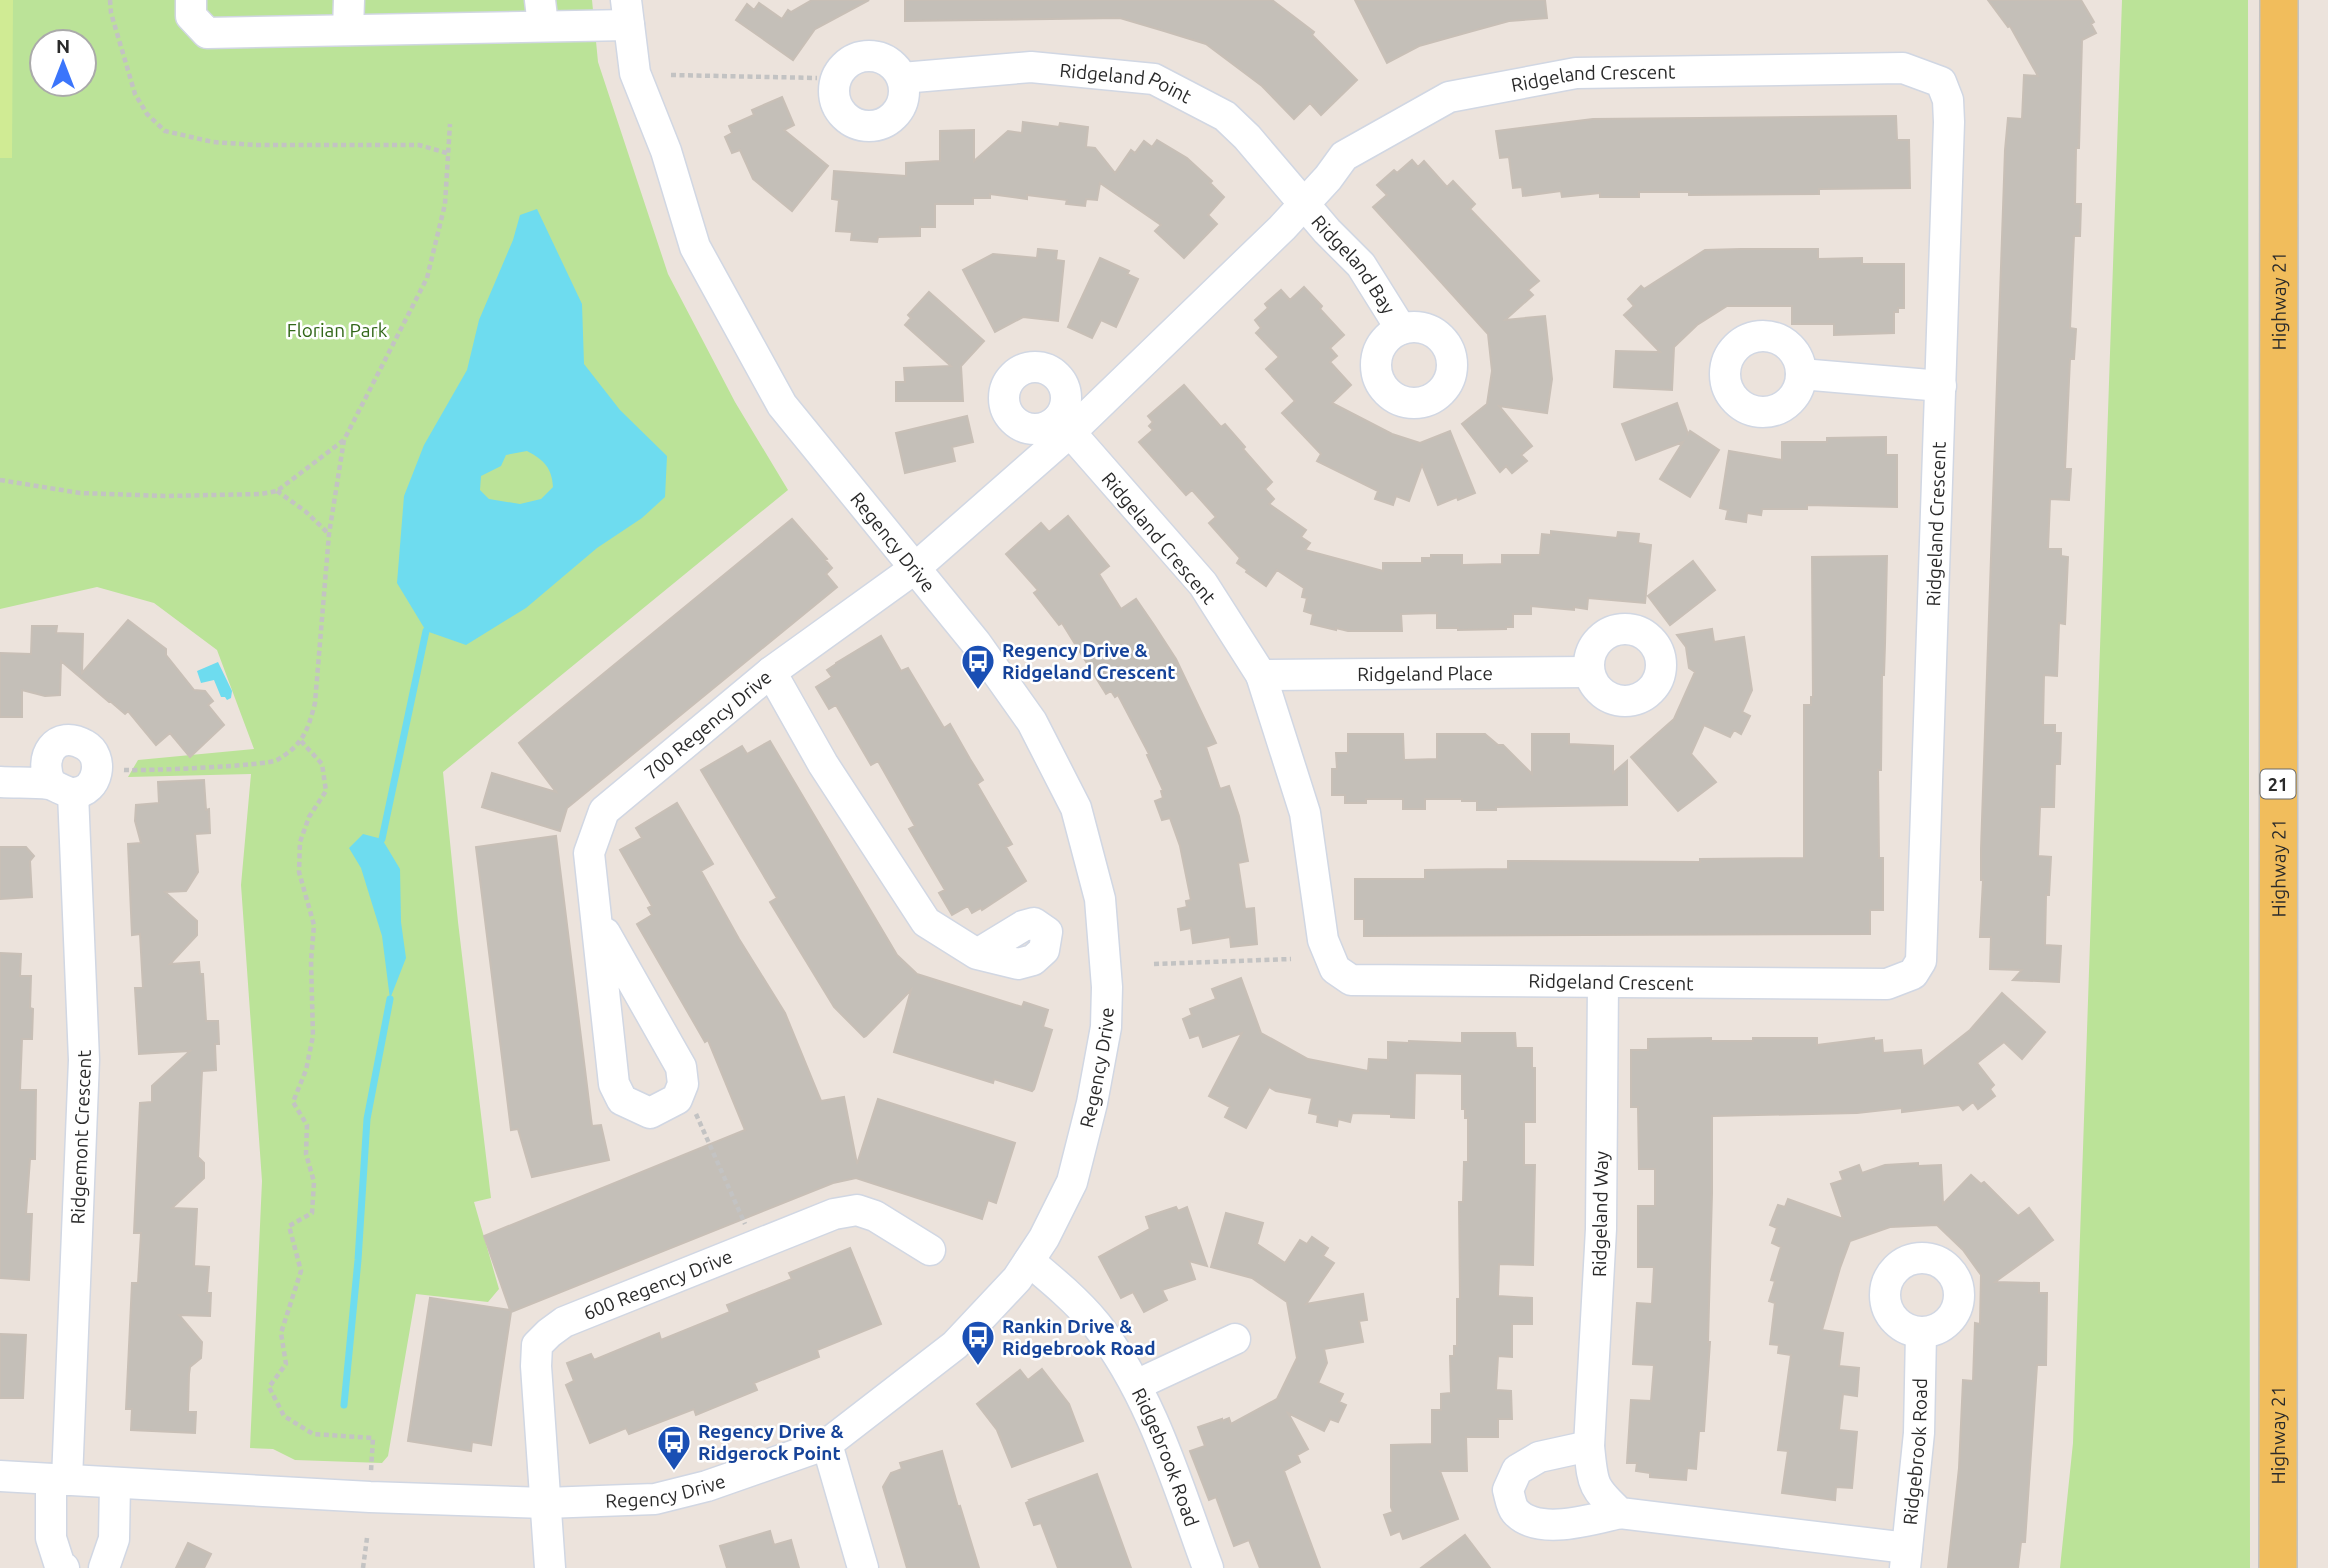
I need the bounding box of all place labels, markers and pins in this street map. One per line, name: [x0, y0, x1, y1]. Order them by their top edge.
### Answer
place label: Regency Drive & Ridgeland Crescent: [1002, 639, 1175, 683]
bus stop icon: Regency Drive & Ridgeland Crescent: [959, 642, 997, 691]
place label: Rankin Drive & Ridgebrook Road: [1002, 1315, 1156, 1359]
bus stop icon: Rankin Drive & Ridgebrook Road: [959, 1318, 997, 1367]
place label: Regency Drive & Ridgerock Point: [698, 1420, 844, 1464]
bus stop icon: Regency Drive & Ridgerock Point: [655, 1423, 693, 1472]

